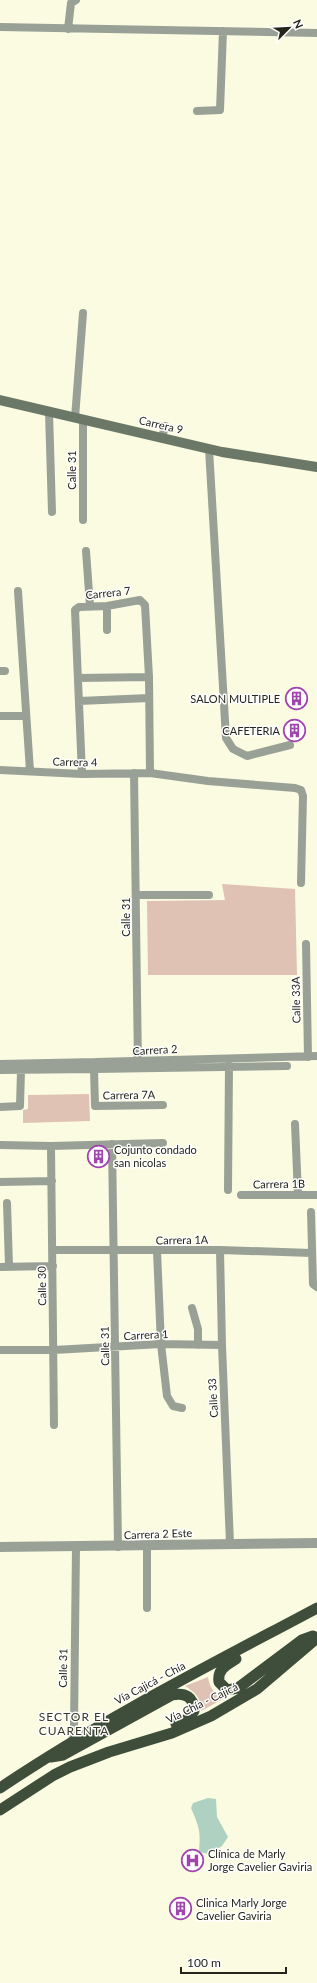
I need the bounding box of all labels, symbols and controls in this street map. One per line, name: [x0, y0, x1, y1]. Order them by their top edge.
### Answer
north arrow: [269, 8, 309, 48]
text: N: [291, 17, 306, 30]
street label: Carrera 9: [138, 413, 184, 436]
street label: Calle 31: [65, 450, 78, 490]
street label: Carrera 7: [85, 584, 131, 601]
building icon: SALON MULTIPLE: [283, 686, 309, 712]
place label: SALON MULTIPLE: [190, 692, 280, 705]
building icon: CAFETERIA: [282, 718, 308, 744]
place label: CAFETERIA: [222, 724, 281, 737]
street label: Carrera 4: [52, 755, 98, 768]
street label: Calle 31: [119, 897, 132, 937]
street label: Calle 33A: [289, 976, 302, 1024]
street label: Carrera 2: [132, 1042, 178, 1057]
street label: Carrera 7A: [103, 1088, 156, 1101]
building icon: Cojunto condado san nicolas: [85, 1143, 111, 1169]
place label: Cojunto condado san nicolas: [114, 1143, 197, 1169]
street label: Carrera 1B: [253, 1177, 305, 1190]
street label: Carrera 1A: [156, 1233, 209, 1246]
street label: Calle 30: [35, 1266, 48, 1306]
street label: Calle 31: [98, 1326, 111, 1366]
street label: Carrera 1: [123, 1327, 169, 1342]
street label: Calle 33: [205, 1378, 220, 1418]
street label: Carrera 2 Este: [123, 1526, 193, 1541]
street label: Calle 31: [56, 1648, 69, 1688]
street label: Vía Cajicá - Chía: [112, 1658, 187, 1707]
street label: Vía Chía - Cajicá: [164, 1680, 240, 1726]
district label: SECTOR EL CUARENTA: [39, 1709, 109, 1738]
hospital icon: Clínica de Marly Jorge Cavelier Gaviria: [179, 1847, 205, 1873]
place label: Clínica de Marly Jorge Cavelier Gaviria: [208, 1847, 312, 1873]
building icon: Clinica Marly Jorge Cavelier Gaviria: [167, 1896, 193, 1922]
place label: Clinica Marly Jorge Cavelier Gaviria: [196, 1896, 287, 1922]
scale bar: [181, 1949, 286, 1975]
text: 100 m: [187, 1955, 221, 1970]

